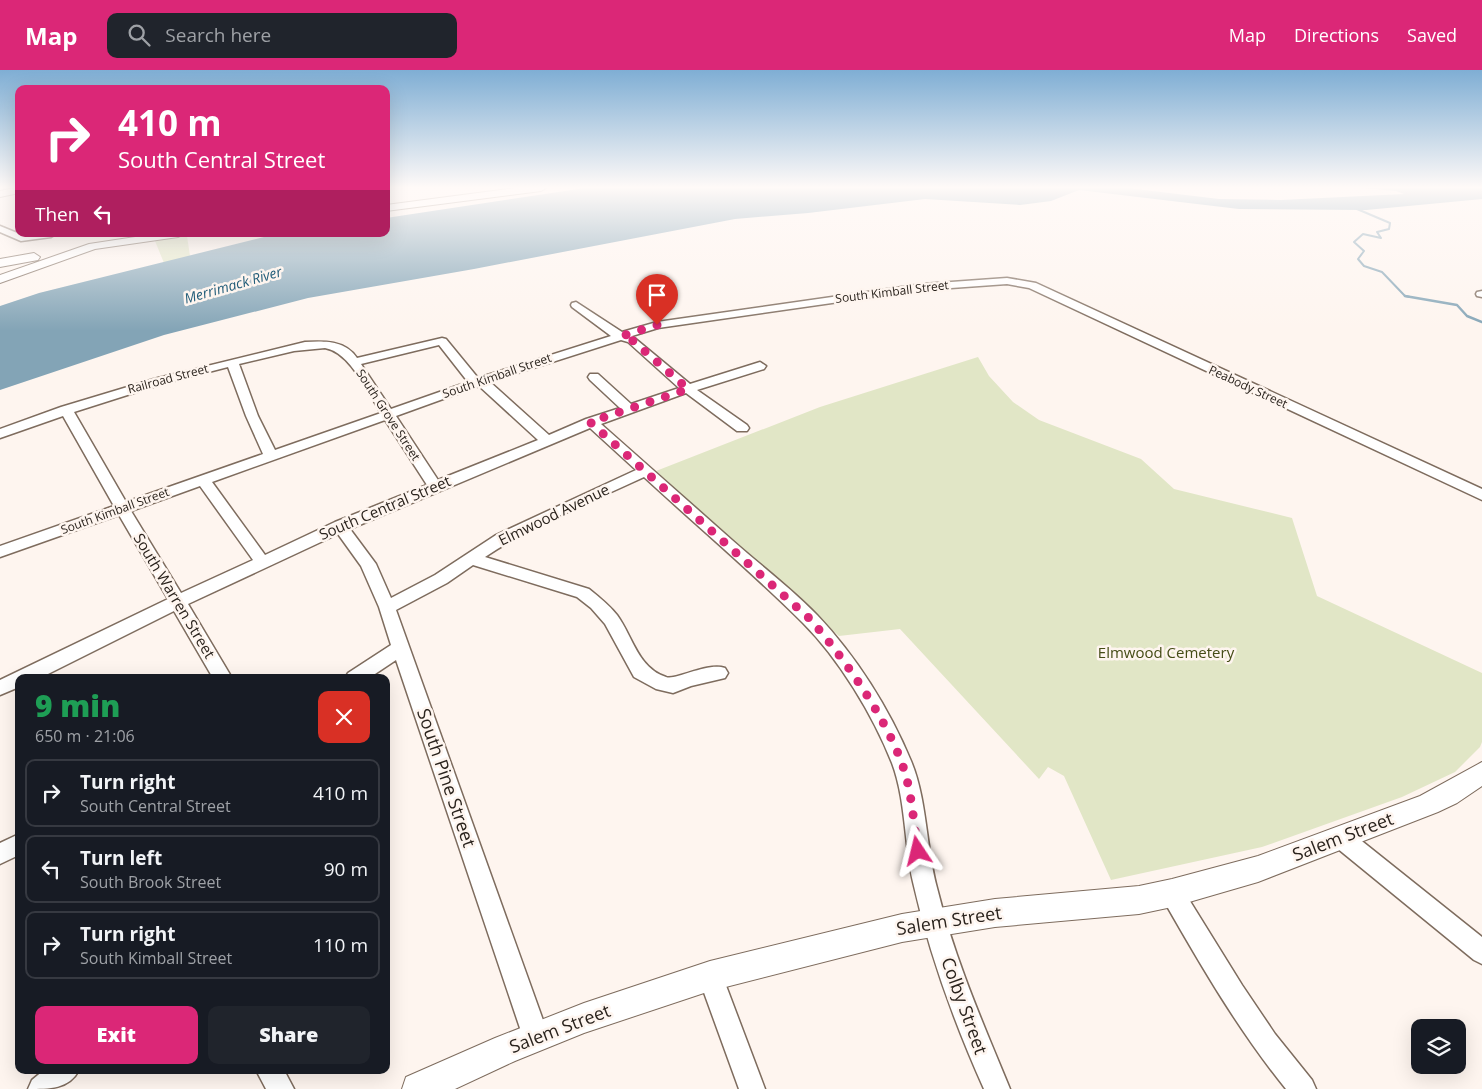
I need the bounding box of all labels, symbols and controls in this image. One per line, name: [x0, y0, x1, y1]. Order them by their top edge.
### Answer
search box: [107, 13, 457, 58]
text: Map: [25, 19, 77, 52]
icon: search: [125, 21, 153, 49]
text: Search here: [165, 22, 271, 48]
text: Map: [1229, 23, 1266, 47]
text: Directions: [1294, 23, 1379, 47]
text: Saved: [1407, 23, 1457, 47]
text: 410 m: [118, 99, 222, 146]
icon: right: [35, 105, 100, 170]
text: South Central Street: [118, 144, 325, 174]
icon: left: [89, 200, 117, 228]
text: Then: [35, 201, 79, 227]
water label: Merrimack River: [182, 261, 284, 308]
pin: [636, 274, 678, 325]
street label: South Kimball Street: [834, 276, 950, 307]
icon: arrive: [643, 281, 671, 309]
street label: South Kimball Street: [440, 349, 554, 402]
street label: Railroad Street: [126, 360, 210, 397]
street label: Peabody Street: [1206, 361, 1290, 412]
street label: South Grove Street: [352, 366, 424, 464]
street label: South Central Street: [316, 470, 454, 544]
street label: Elmwood Avenue: [495, 479, 612, 550]
street label: South Kimball Street: [58, 483, 171, 538]
street label: South Warren Street: [130, 529, 220, 662]
park label: Elmwood Cemetery: [1098, 642, 1235, 662]
text: 9 min: [35, 685, 120, 726]
button: close: [318, 691, 370, 743]
street label: South Pine Street: [412, 705, 482, 850]
text: 650 m · 21:06: [35, 725, 135, 747]
text: Turn right: [80, 769, 175, 795]
icon: right: [37, 779, 65, 807]
text: 410 m: [313, 780, 368, 806]
text: South Central Street: [80, 795, 231, 817]
street label: Salem Street: [1289, 806, 1396, 866]
position arrow: [891, 824, 943, 876]
text: Turn left: [80, 845, 162, 871]
icon: left: [37, 855, 65, 883]
text: 90 m: [324, 856, 368, 882]
text: South Brook Street: [80, 871, 221, 893]
street label: Salem Street: [895, 900, 1003, 940]
text: Turn right: [80, 921, 175, 947]
icon: right: [37, 931, 65, 959]
text: 110 m: [313, 932, 368, 958]
text: South Kimball Street: [80, 947, 232, 969]
street label: Colby Street: [936, 954, 994, 1058]
street label: Salem Street: [506, 998, 613, 1058]
button: Exit: [35, 1006, 198, 1064]
button: Share: [208, 1006, 370, 1064]
map controls: [1411, 1019, 1466, 1074]
button: layers: [1411, 1019, 1466, 1074]

